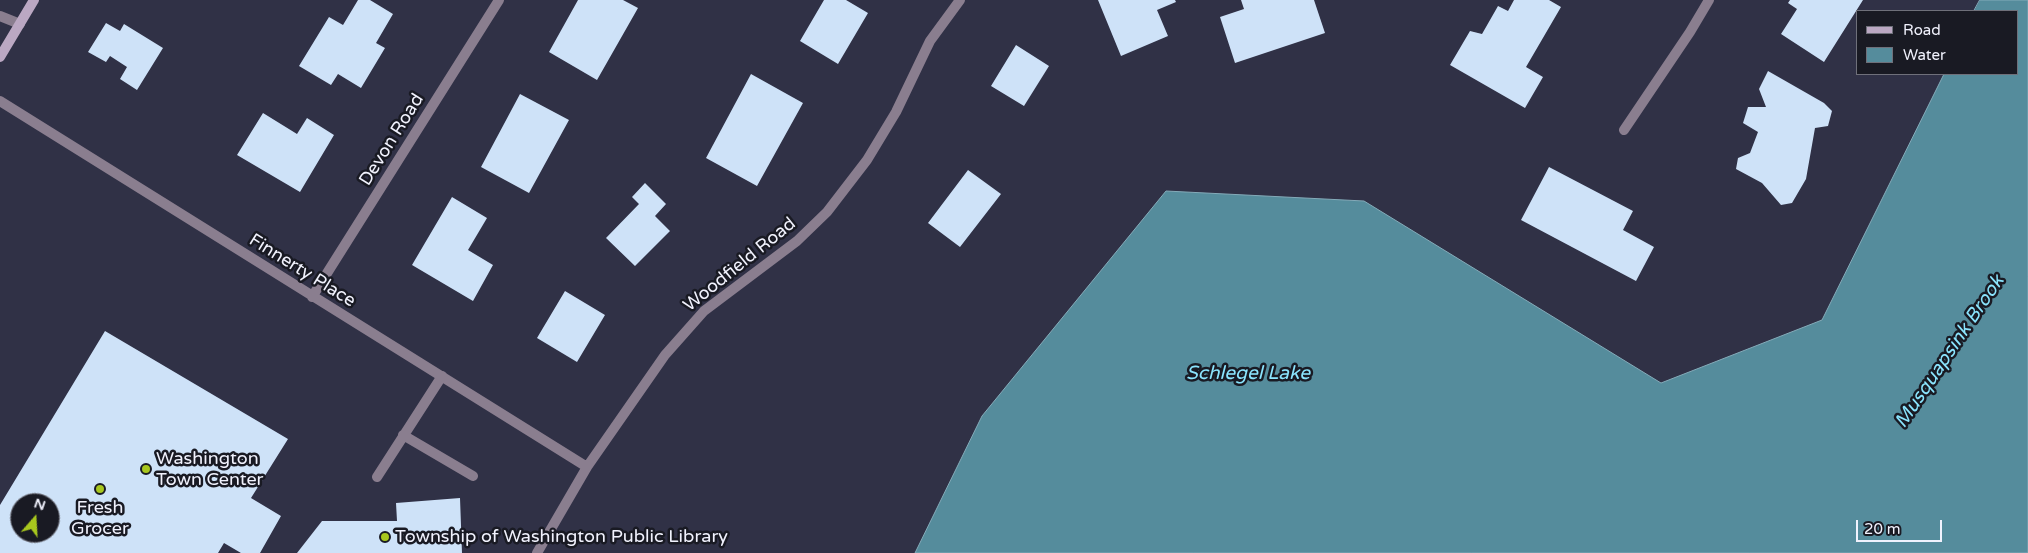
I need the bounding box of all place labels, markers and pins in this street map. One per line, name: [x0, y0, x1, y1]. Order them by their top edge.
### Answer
place label: Washington Town Center: [156, 448, 264, 490]
marker: Washington Town Center: [140, 463, 152, 475]
marker: Fresh Grocer: [94, 483, 106, 495]
place label: Fresh Grocer: [71, 497, 129, 540]
place label: Township of Washington Public Library: [395, 526, 728, 548]
marker: Township of Washington Public Library: [379, 531, 391, 543]

